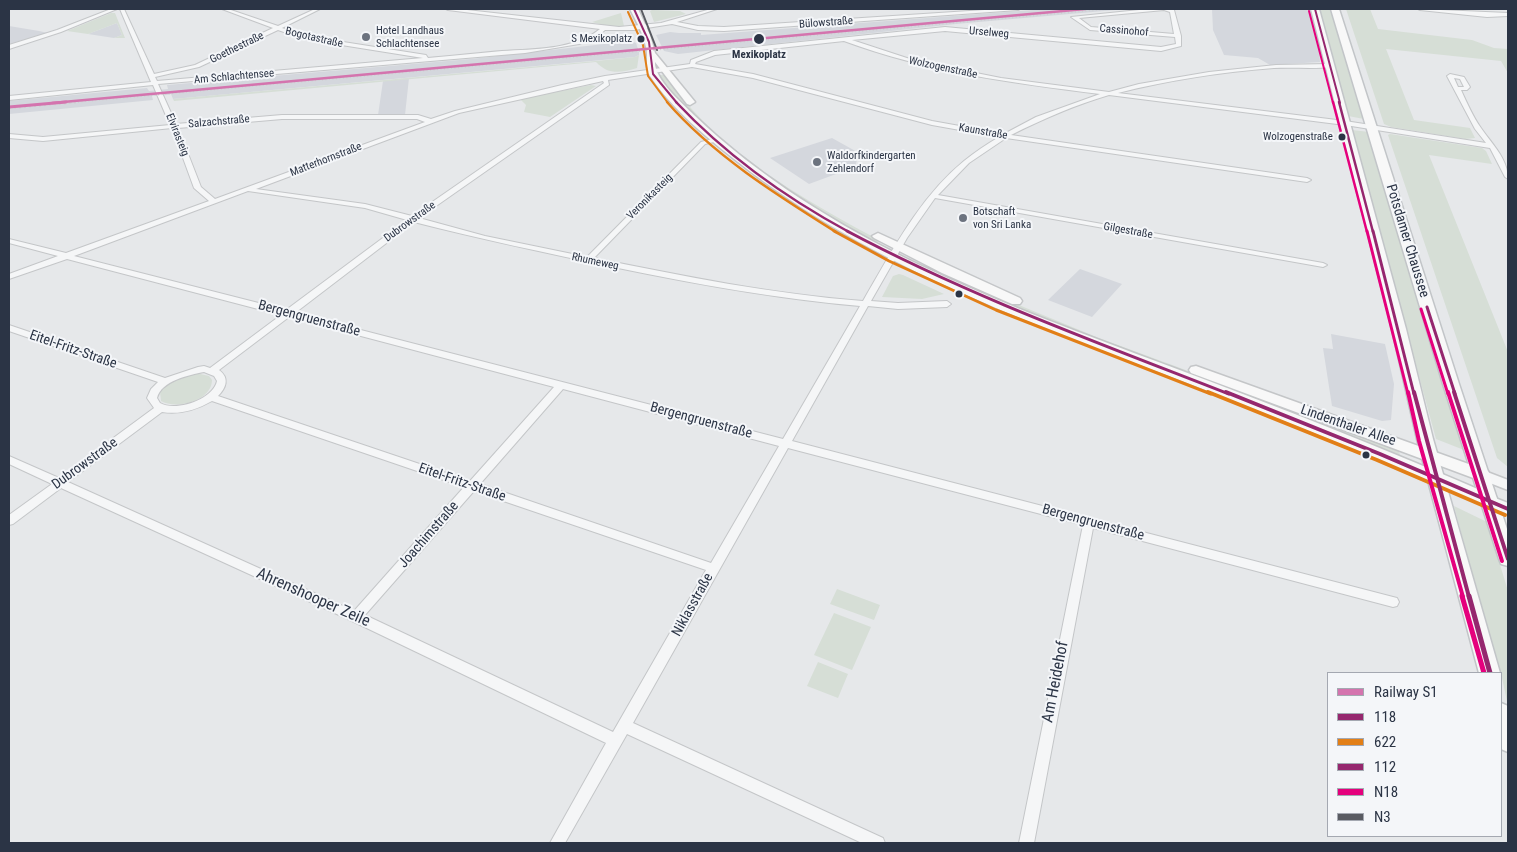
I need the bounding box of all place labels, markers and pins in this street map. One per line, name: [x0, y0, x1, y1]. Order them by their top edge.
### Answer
place label: Hotel Landhaus Schlachtensee: [376, 24, 444, 50]
marker: Hotel Landhaus Schlachtensee: [360, 31, 372, 43]
place label: S Mexikoplatz: [571, 32, 632, 46]
marker: Mexikoplatz: [752, 32, 766, 46]
marker: S Mexikoplatz: [636, 34, 646, 44]
place label: Mexikoplatz: [732, 48, 786, 62]
place label: Wolzogenstraße: [1263, 130, 1333, 144]
marker: Wolzogenstraße: [1337, 132, 1347, 142]
place label: Waldorfkindergarten Zehlendorf: [827, 149, 916, 175]
marker: Waldorfkindergarten Zehlendorf: [811, 156, 823, 168]
place label: Botschaft von Sri Lanka: [973, 205, 1031, 231]
marker: Botschaft von Sri Lanka: [957, 212, 969, 224]
unlabelled marker: [954, 289, 964, 299]
unlabelled marker: [1361, 450, 1371, 460]

